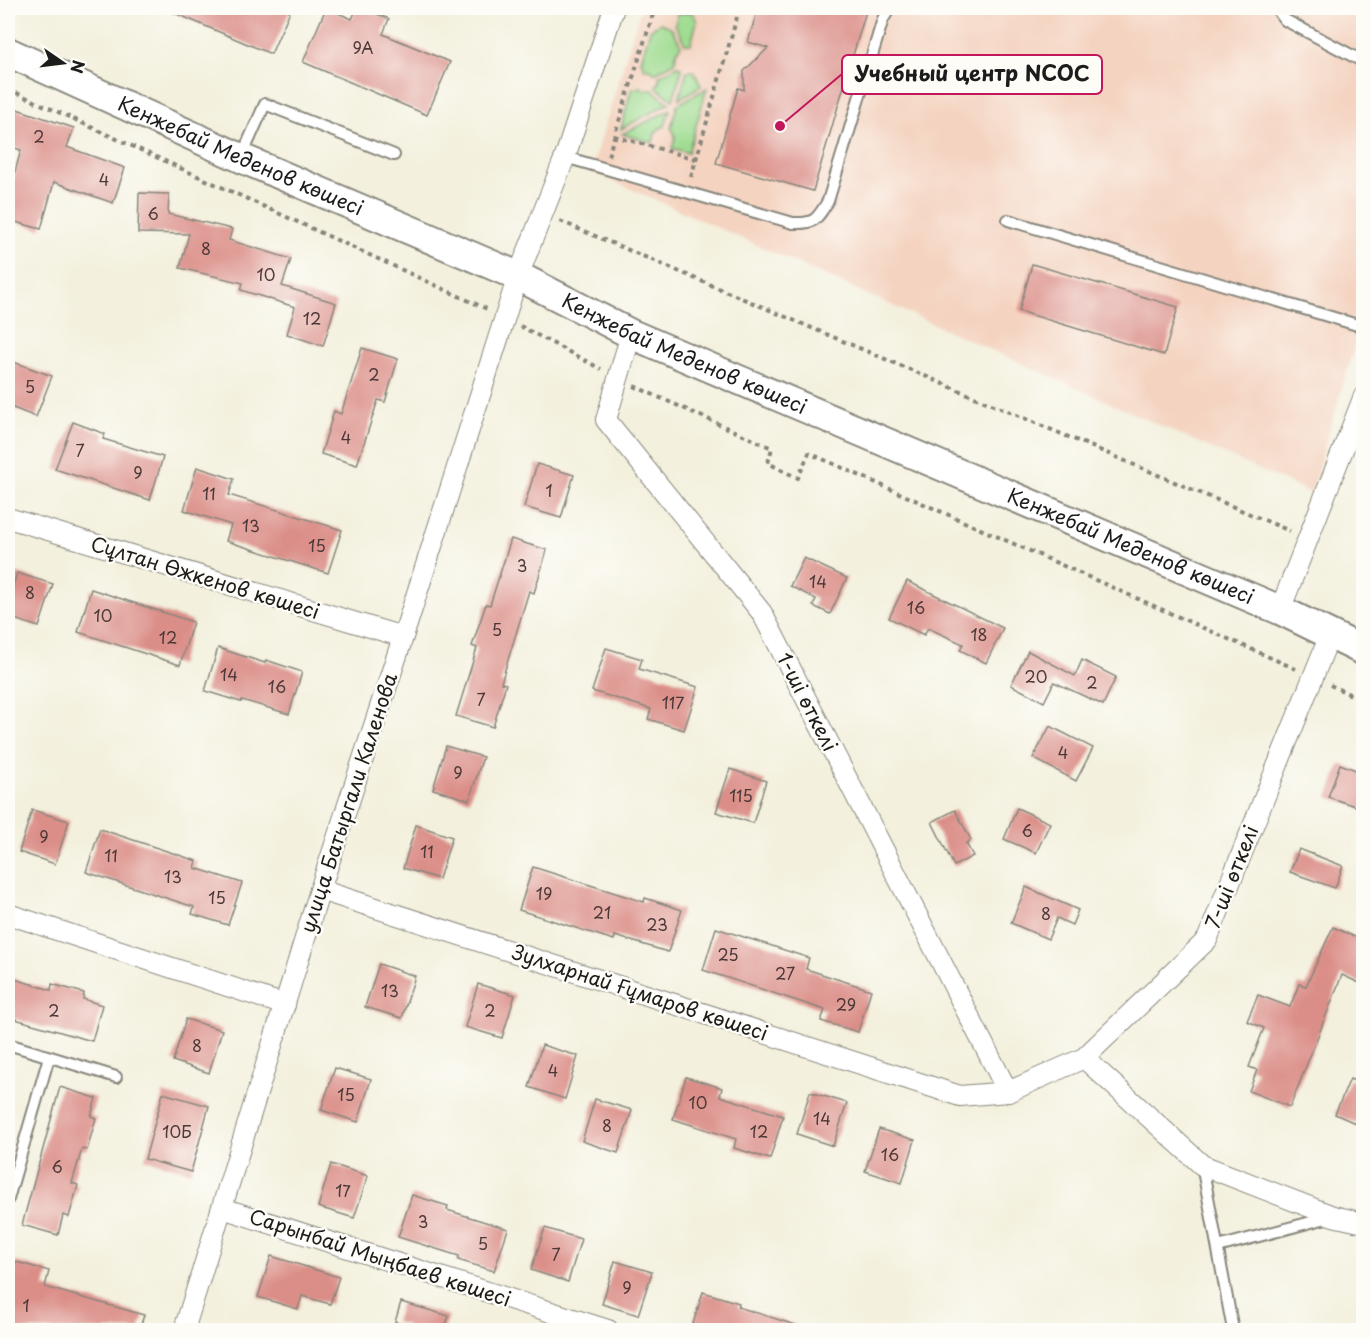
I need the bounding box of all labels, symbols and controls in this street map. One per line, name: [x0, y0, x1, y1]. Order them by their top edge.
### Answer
north arrow: [33, 33, 93, 93]
house number: 9А: [352, 35, 374, 59]
callout: Учебный центр NCOC: [842, 55, 1102, 94]
text: Учебный центр NCOC: [854, 56, 1090, 88]
text: N: [65, 58, 92, 76]
street label: Кенжебай Меденов көшесі: [113, 88, 369, 223]
house number: 2: [33, 124, 45, 148]
house number: 4: [99, 167, 109, 191]
house number: 6: [147, 201, 159, 225]
house number: 8: [201, 236, 211, 260]
house number: 10: [257, 262, 275, 286]
street label: Кенжебай Меденов көшесі: [557, 285, 812, 421]
house number: 12: [303, 306, 321, 330]
house number: 2: [368, 362, 380, 386]
house number: 5: [25, 374, 35, 398]
house number: 4: [341, 425, 351, 449]
house number: 7: [75, 438, 85, 462]
house number: 9: [133, 460, 143, 484]
house number: 1: [545, 478, 553, 502]
street label: Кенжебай Меденов көшесі: [1003, 480, 1259, 611]
house number: 11: [202, 481, 216, 505]
house number: 13: [242, 513, 260, 537]
street label: Сұлтан Өжкенов көшесі: [87, 528, 323, 626]
house number: 15: [308, 533, 326, 557]
house number: 3: [517, 553, 527, 577]
house number: 14: [809, 569, 827, 593]
house number: 8: [25, 580, 35, 604]
house number: 16: [907, 595, 925, 619]
house number: 10: [94, 603, 112, 627]
house number: 5: [492, 617, 502, 641]
house number: 18: [970, 622, 988, 646]
house number: 12: [159, 625, 177, 649]
street label: 1-ші өткелі: [770, 647, 846, 756]
house number: 14: [220, 662, 238, 686]
house number: 20: [1025, 664, 1047, 688]
street label: улица Батыргали Каленова: [292, 668, 404, 936]
house number: 2: [1086, 670, 1098, 694]
house number: 16: [268, 674, 286, 698]
house number: 7: [476, 687, 486, 711]
house number: 117: [662, 690, 684, 714]
house number: 4: [1058, 740, 1068, 764]
house number: 9: [453, 760, 463, 784]
house number: 115: [729, 783, 753, 807]
house number: 6: [1021, 818, 1033, 842]
street label: 7-ші өткелі: [1197, 820, 1265, 933]
house number: 9: [39, 824, 49, 848]
house number: 11: [420, 839, 434, 863]
house number: 11: [104, 843, 118, 867]
house number: 13: [164, 864, 182, 888]
house number: 19: [536, 881, 552, 905]
house number: 15: [208, 885, 226, 909]
house number: 21: [593, 900, 611, 924]
house number: 8: [1041, 901, 1051, 925]
house number: 23: [646, 912, 668, 936]
street label: Зулхарнай Ғұмаров көшесі: [509, 936, 772, 1048]
house number: 25: [717, 942, 739, 966]
house number: 27: [775, 961, 795, 985]
house number: 13: [381, 978, 399, 1002]
house number: 29: [836, 992, 856, 1016]
house number: 2: [48, 998, 60, 1022]
house number: 2: [484, 998, 496, 1022]
house number: 8: [192, 1033, 202, 1057]
house number: 4: [548, 1058, 558, 1082]
house number: 15: [337, 1082, 355, 1106]
house number: 10: [689, 1090, 707, 1114]
house number: 14: [813, 1106, 831, 1130]
house number: 8: [602, 1113, 612, 1137]
house number: 10Б: [162, 1119, 192, 1143]
house number: 12: [750, 1119, 768, 1143]
house number: 16: [881, 1142, 899, 1166]
house number: 6: [51, 1154, 63, 1178]
house number: 17: [335, 1178, 351, 1202]
street label: Сарынбай Мыңбаев көшесі: [246, 1201, 515, 1314]
house number: 3: [418, 1209, 428, 1233]
house number: 5: [478, 1231, 488, 1255]
house number: 7: [551, 1242, 561, 1266]
house number: 9: [622, 1275, 632, 1299]
house number: 1: [22, 1293, 30, 1317]

